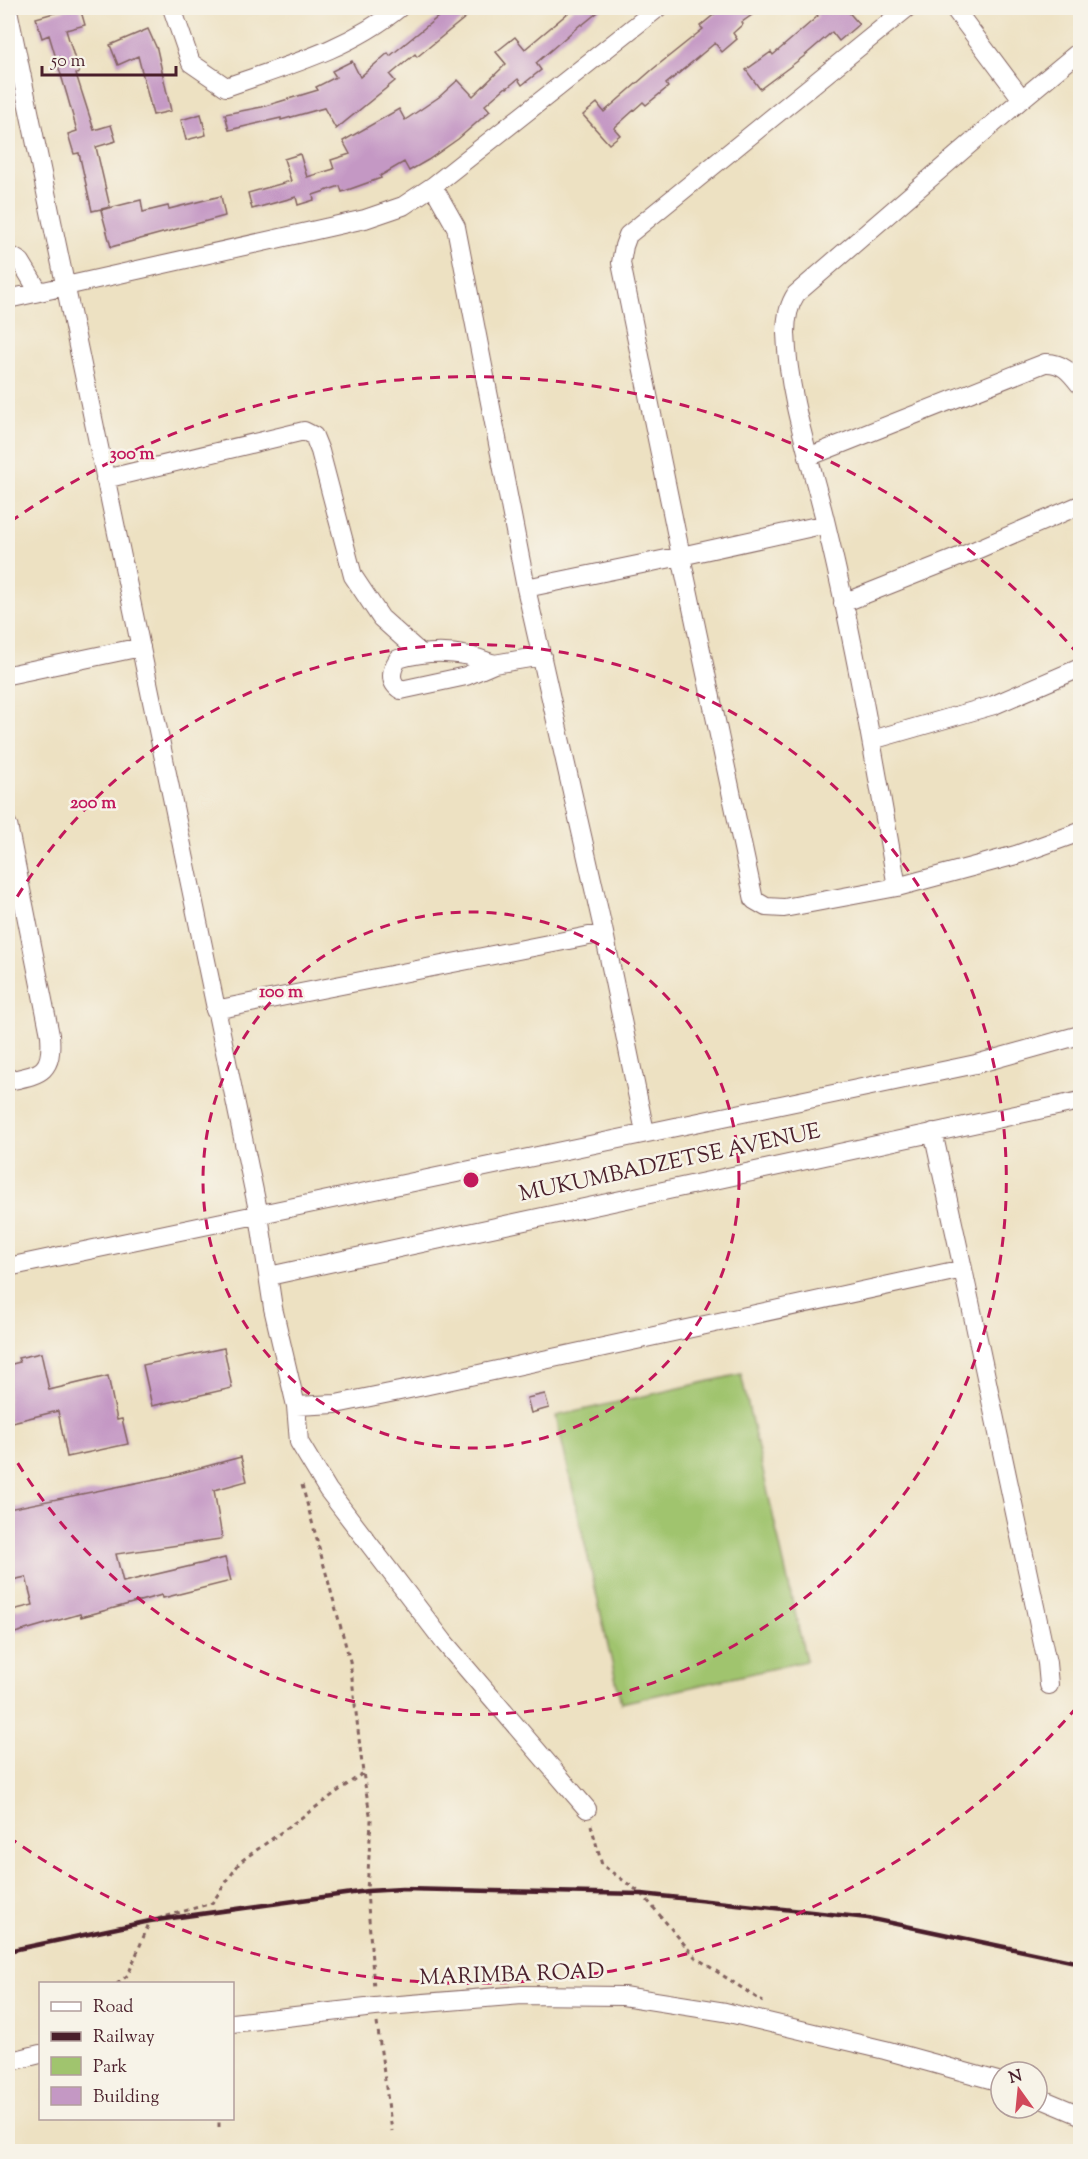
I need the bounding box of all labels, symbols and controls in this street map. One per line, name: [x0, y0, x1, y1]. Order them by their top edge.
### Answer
scale bar: [42, 39, 176, 77]
text: 50 m: [50, 49, 86, 75]
text: 300 m: [110, 442, 155, 468]
text: 200 m: [70, 791, 116, 817]
text: 100 m: [259, 980, 303, 1006]
street label: MUKUMBADZETSE AVENUE: [516, 1116, 824, 1212]
centre of rings: [461, 1170, 481, 1190]
street label: MARIMBA ROAD: [419, 1957, 605, 1995]
legend: [39, 1982, 234, 2120]
text: Road: [93, 1995, 133, 2021]
text: Railway: [93, 2025, 155, 2051]
text: Park: [93, 2055, 128, 2081]
north arrow: [989, 2060, 1049, 2120]
text: N: [1007, 2065, 1025, 2091]
text: Building: [93, 2085, 159, 2111]

